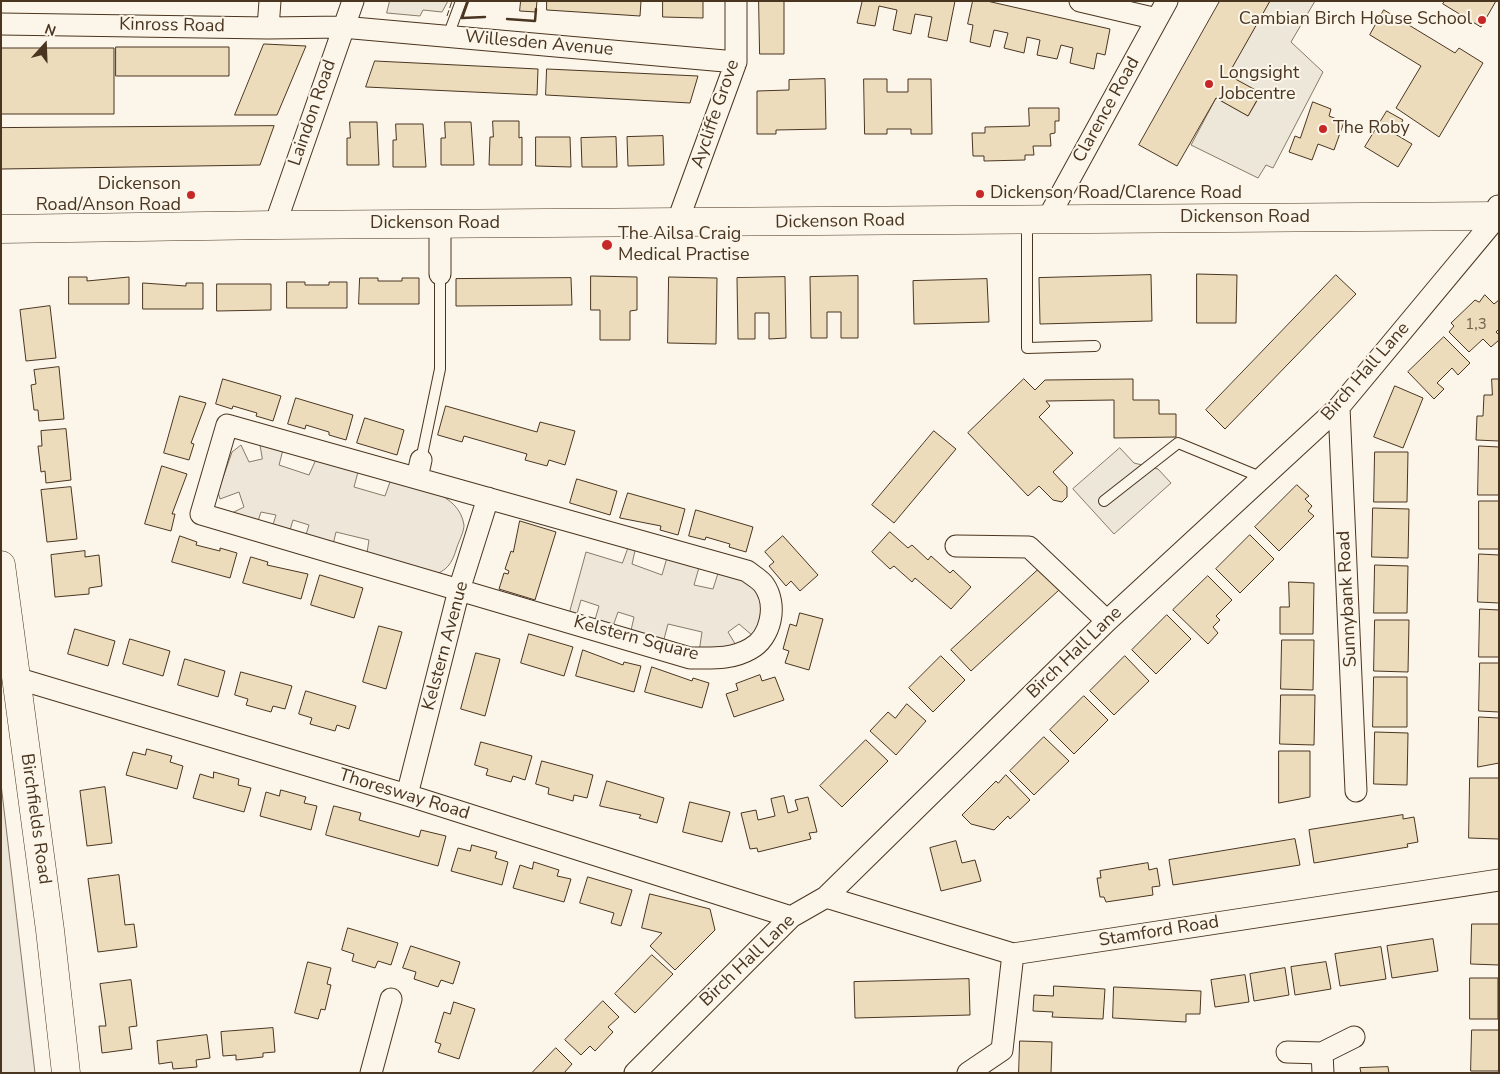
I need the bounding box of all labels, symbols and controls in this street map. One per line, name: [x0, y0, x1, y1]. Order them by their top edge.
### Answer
place label: Cambian Birch House School: [1239, 9, 1472, 31]
street label: Kinross Road: [119, 14, 225, 38]
marker: Cambian Birch House School: [1476, 14, 1488, 26]
north arrow: [20, 20, 70, 70]
text: N: [42, 20, 58, 41]
street label: Willesden Avenue: [464, 27, 614, 61]
street label: Clarence Road: [1069, 53, 1145, 167]
street label: Laindon Road: [285, 57, 341, 169]
street label: Aycliffe Grove: [687, 57, 745, 171]
place label: Longsight Jobcentre: [1219, 63, 1299, 106]
marker: Longsight Jobcentre: [1203, 78, 1215, 90]
place label: The Roby: [1333, 118, 1410, 140]
marker: The Roby: [1317, 123, 1329, 135]
place label: Dickenson Road/Anson Road: [36, 174, 181, 216]
place label: Dickenson Road/Clarence Road: [990, 183, 1242, 205]
marker: Dickenson Road/Clarence Road: [974, 188, 986, 200]
marker: Dickenson Road/Anson Road: [185, 189, 197, 201]
street label: Dickenson Road: [1180, 207, 1310, 229]
street label: Dickenson Road: [775, 210, 905, 234]
street label: Dickenson Road: [370, 213, 500, 235]
place label: The Ailsa Craig Medical Practise: [618, 224, 750, 266]
marker: The Ailsa Craig Medical Practise: [600, 238, 614, 252]
house number: 1,3: [1465, 316, 1487, 334]
street label: Birch Hall Lane: [1317, 318, 1415, 426]
street label: Sunnybank Road: [1334, 530, 1362, 668]
street label: Kelstern Avenue: [418, 579, 474, 713]
street label: Birch Hall Lane: [1023, 602, 1127, 704]
street label: Kelstern Square: [571, 612, 701, 666]
street label: Birchfields Road: [15, 752, 55, 886]
street label: Thoresway Road: [336, 765, 472, 825]
street label: Birch Hall Lane: [696, 910, 800, 1012]
street label: Stamford Road: [1097, 912, 1221, 952]

